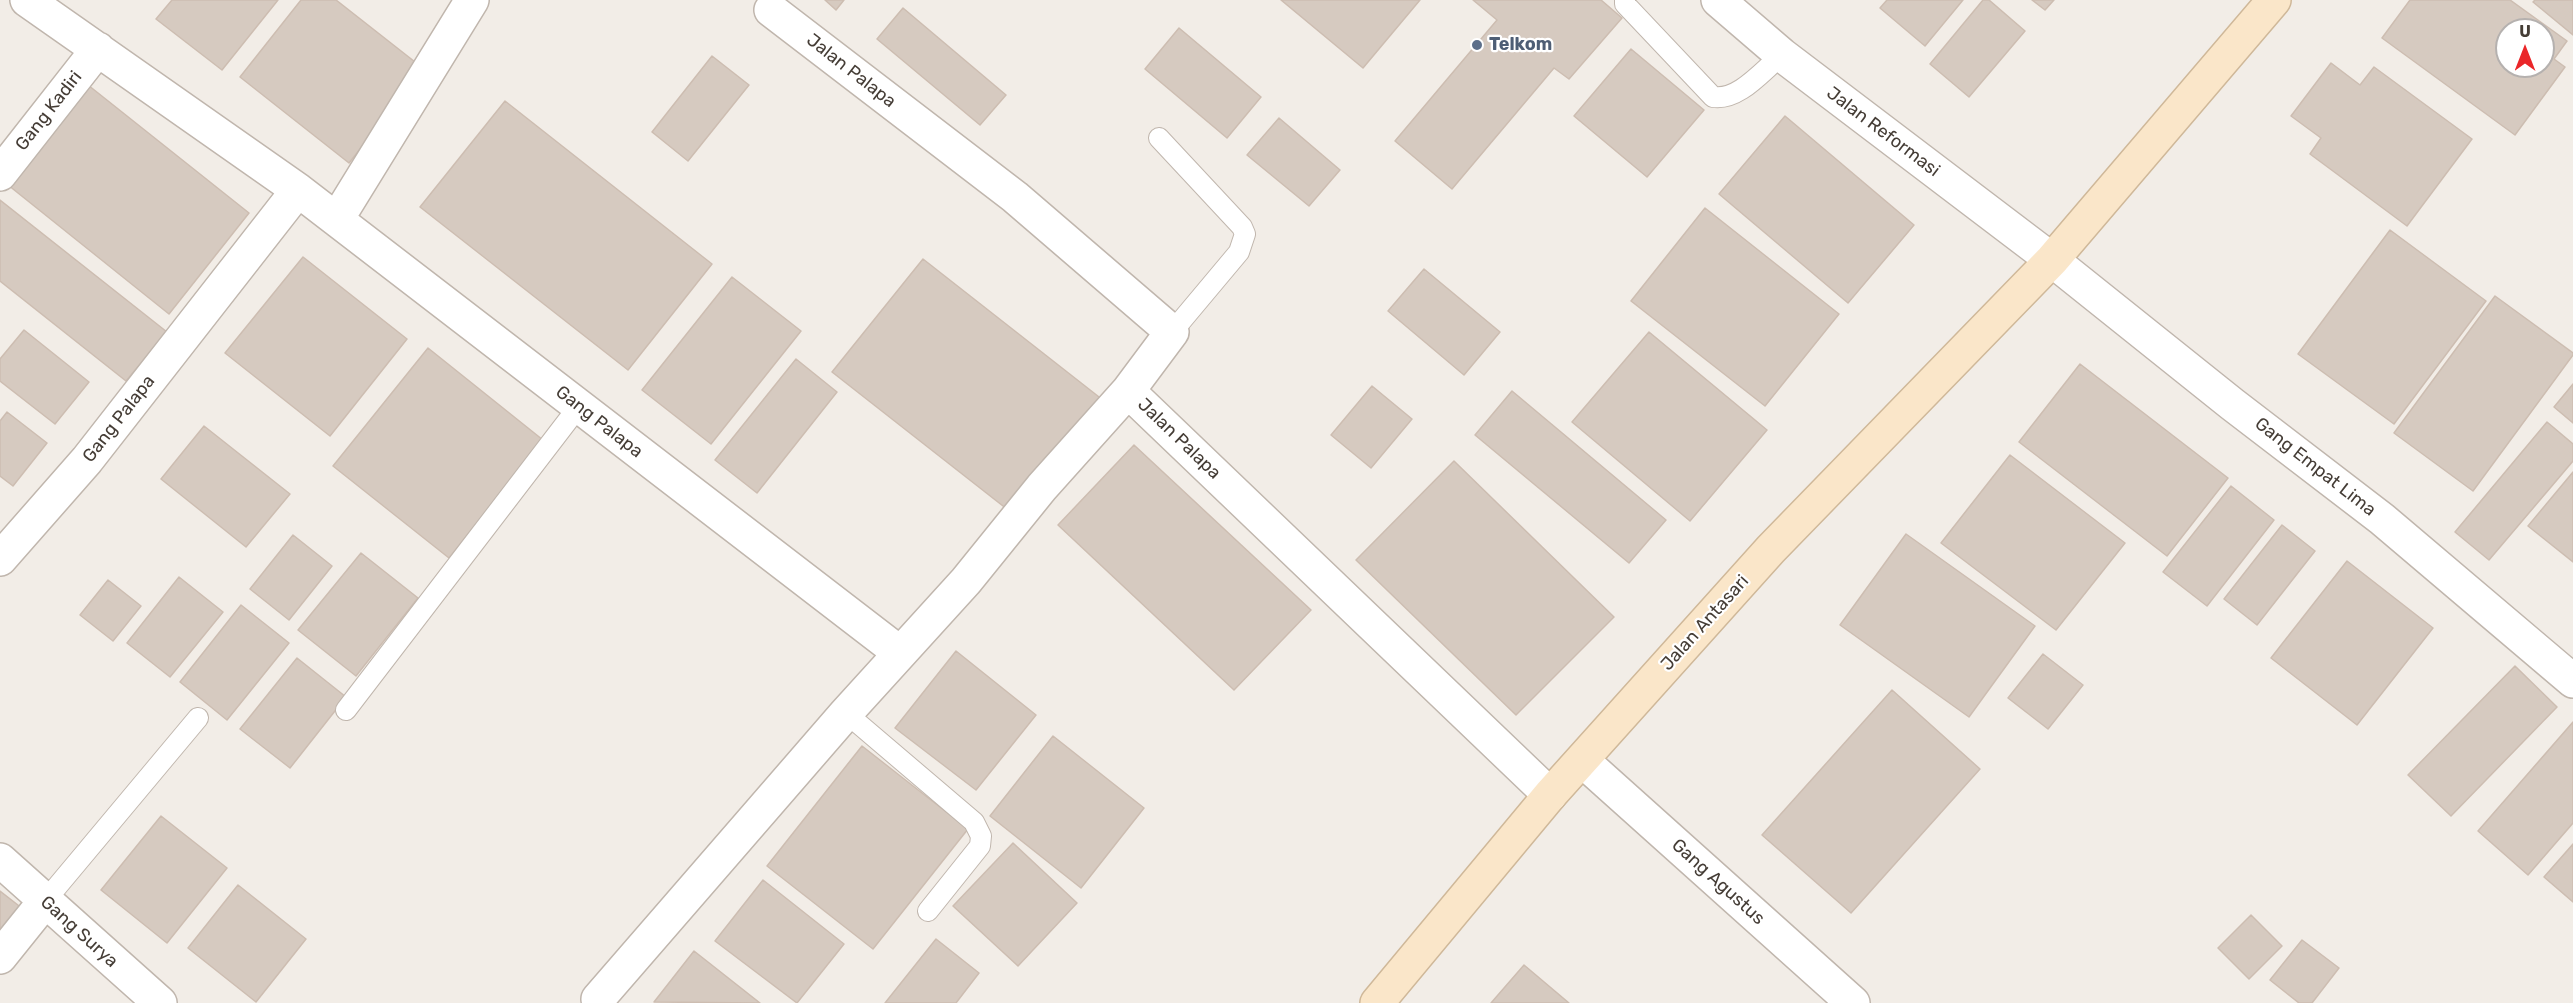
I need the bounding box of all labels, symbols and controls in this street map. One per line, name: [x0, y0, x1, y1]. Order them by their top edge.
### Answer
north arrow: [2495, 18, 2555, 78]
text: U: [2519, 22, 2531, 41]
street label: Jalan Palapa: [802, 29, 900, 113]
place label: Telkom: [1489, 34, 1552, 56]
marker: Telkom: [1470, 38, 1484, 52]
street label: Gang Kadiri: [11, 67, 87, 155]
street label: Jalan Reformasi: [1822, 82, 1944, 182]
street label: Gang Palapa: [78, 371, 160, 467]
street label: Gang Palapa: [551, 381, 647, 463]
street label: Jalan Palapa: [1133, 394, 1225, 484]
street label: Gang Empat Lima: [2250, 413, 2380, 521]
street label: Jalan Antasari: [1656, 571, 1754, 675]
street label: Gang Agustus: [1667, 834, 1769, 930]
street label: Gang Surya: [36, 892, 122, 972]

